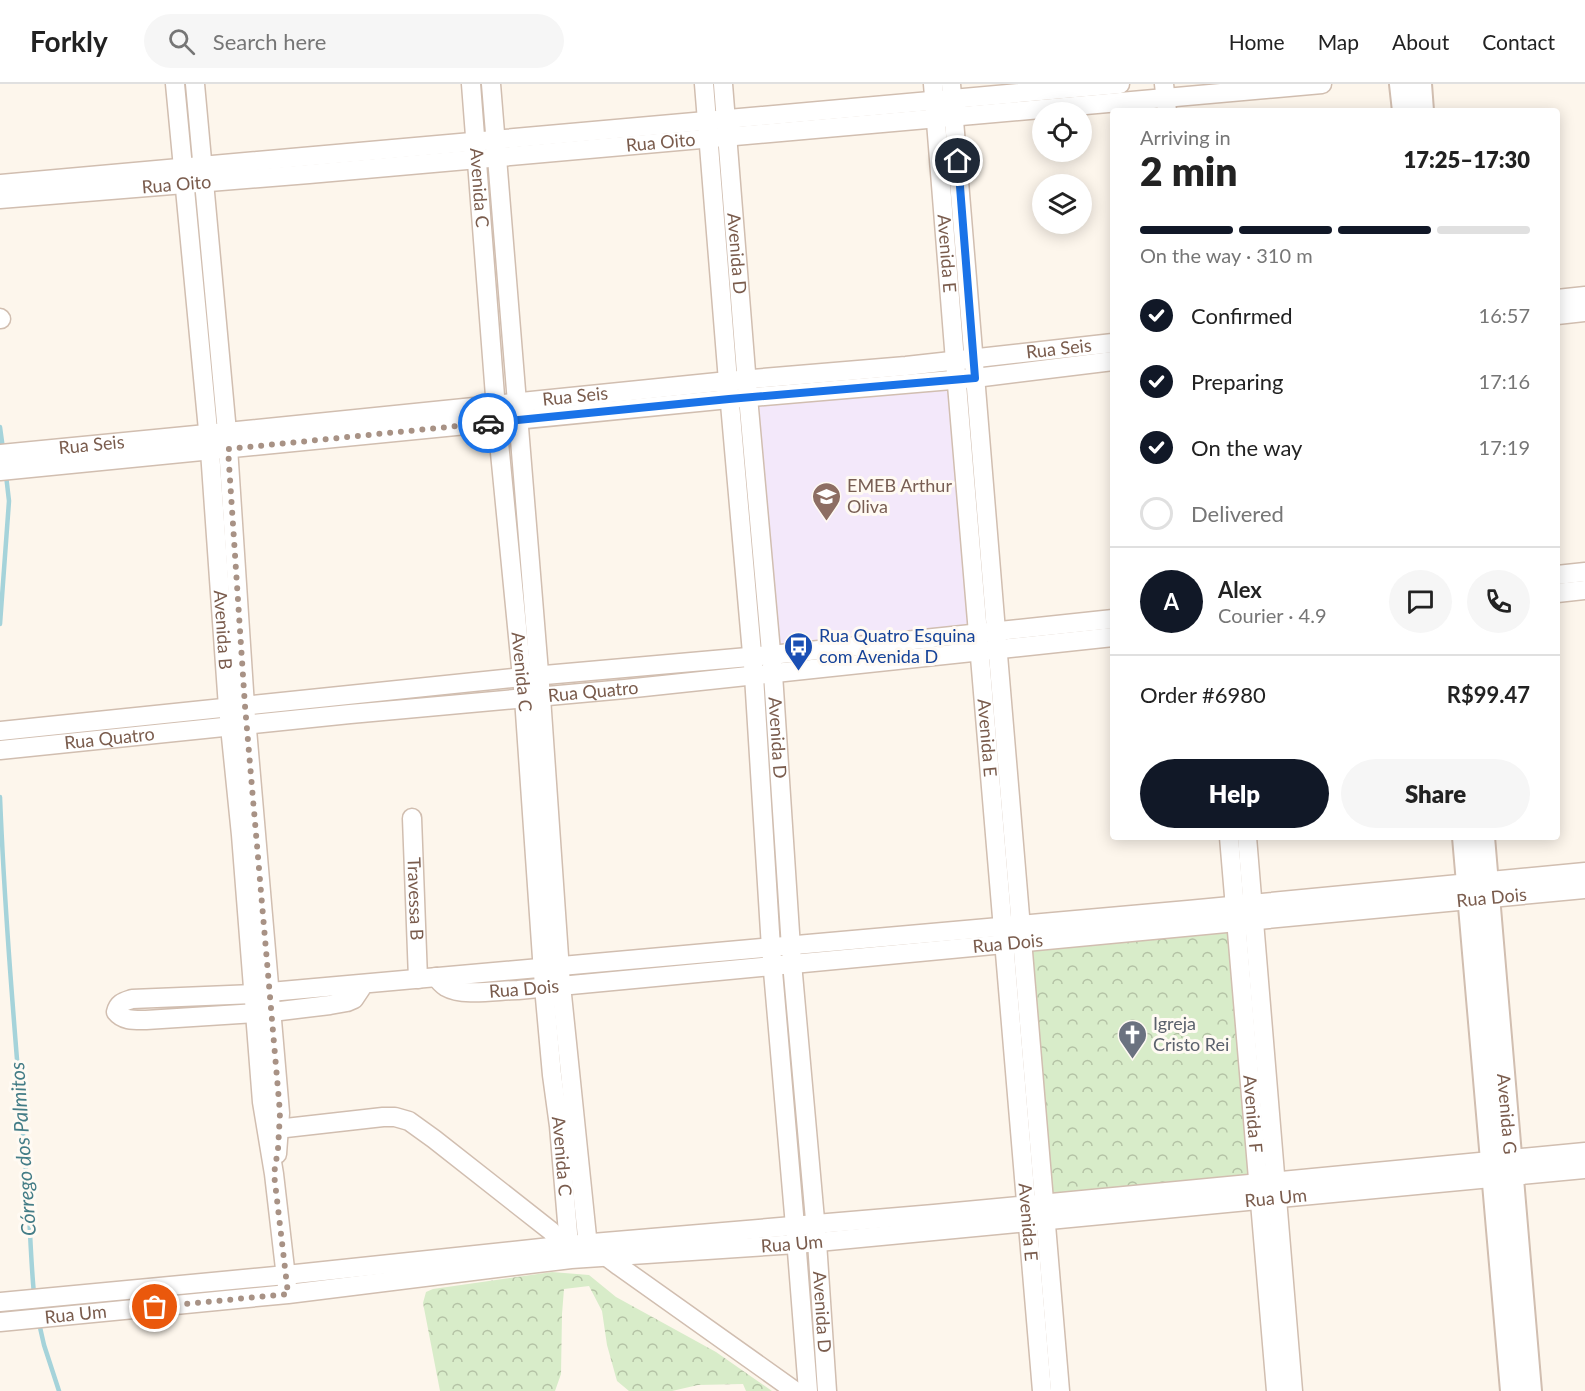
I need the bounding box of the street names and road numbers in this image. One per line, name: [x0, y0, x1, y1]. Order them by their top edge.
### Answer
street label: Rua Oito: [625, 128, 696, 156]
street label: Avenida C: [466, 147, 494, 228]
street label: Rua Oito: [141, 170, 212, 198]
street label: Avenida D: [723, 212, 752, 295]
street label: Avenida E: [933, 213, 962, 293]
street label: Rua Seis: [1025, 333, 1093, 363]
street label: Rua Seis: [541, 381, 609, 410]
street label: Rua Seis: [58, 430, 126, 458]
street label: Avenida B: [210, 589, 237, 670]
street label: Avenida C: [508, 631, 537, 712]
street label: Rua Quatro: [547, 676, 639, 706]
street label: Avenida D: [765, 696, 792, 779]
street label: Avenida E: [974, 698, 1002, 778]
street label: Rua Quatro: [63, 722, 155, 753]
street label: Travessa B: [403, 857, 429, 941]
street label: Rua Dois: [1455, 883, 1528, 911]
street label: Rua Dois: [972, 928, 1044, 957]
street label: Rua Dois: [488, 974, 560, 1002]
street label: Avenida G: [1493, 1073, 1522, 1155]
street label: Avenida F: [1239, 1074, 1268, 1154]
street label: Avenida C: [548, 1115, 577, 1197]
street label: Avenida E: [1014, 1182, 1043, 1262]
street label: Rua Um: [1244, 1184, 1308, 1211]
street label: Rua Um: [760, 1230, 824, 1256]
street label: Avenida D: [809, 1270, 836, 1353]
street label: Rua Um: [43, 1300, 108, 1328]

